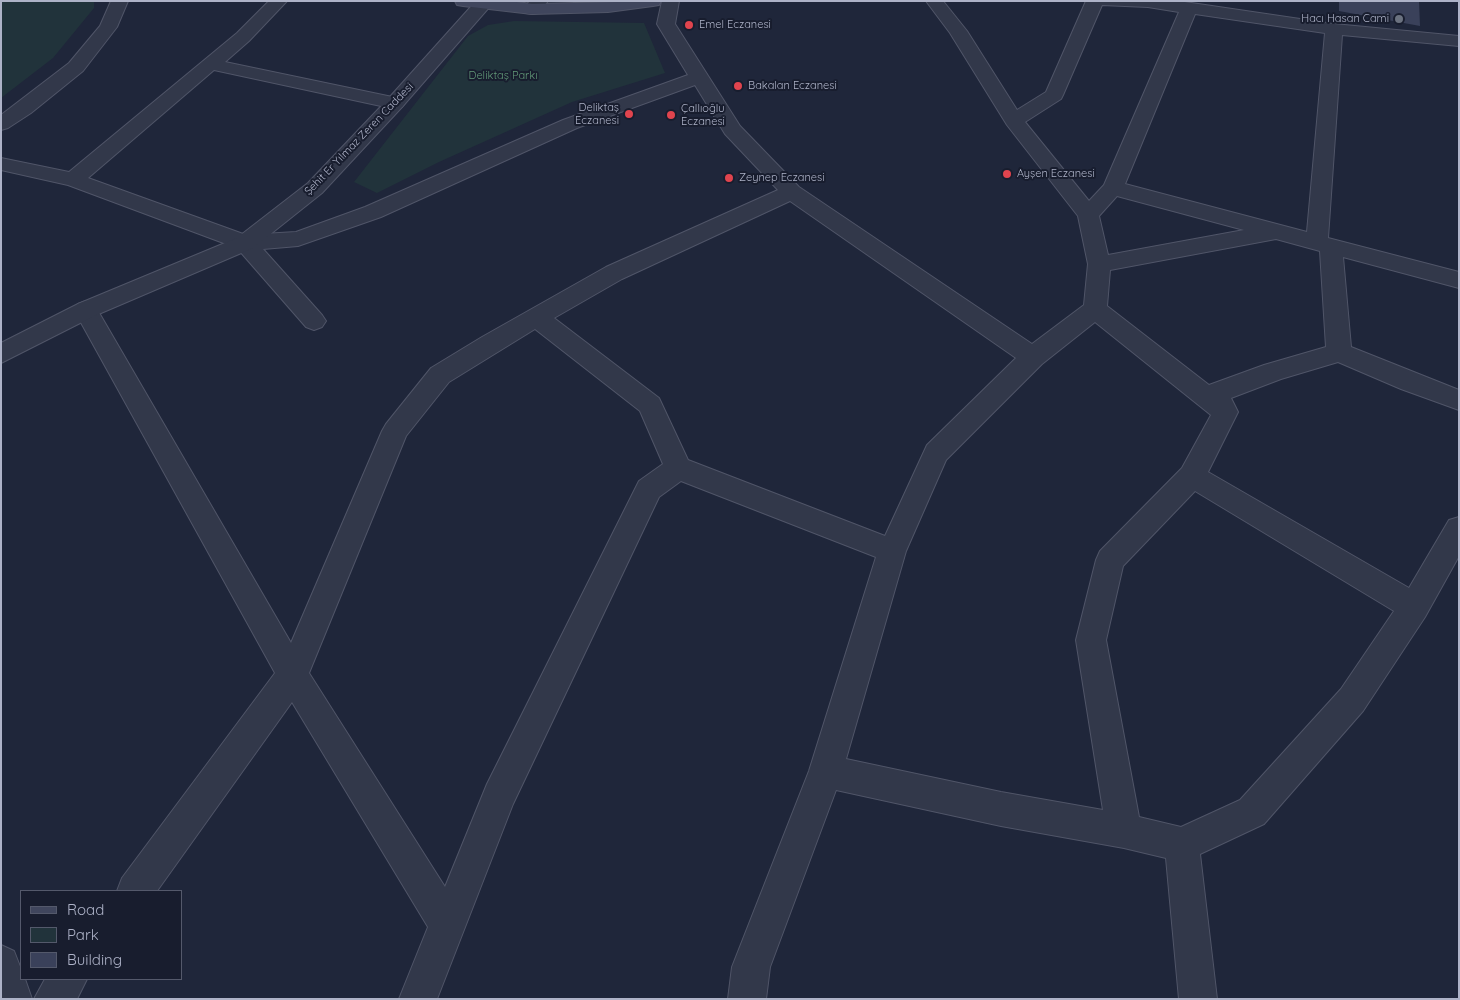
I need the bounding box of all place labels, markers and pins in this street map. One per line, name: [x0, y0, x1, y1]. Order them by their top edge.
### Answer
place label: Hacı Hasan Cami: [1301, 12, 1389, 26]
marker: Hacı Hasan Cami: [1393, 13, 1405, 25]
place label: Emel Eczanesi: [699, 18, 771, 32]
marker: Emel Eczanesi: [683, 19, 695, 31]
place label: Bakalan Eczanesi: [748, 79, 837, 93]
marker: Bakalan Eczanesi: [732, 80, 744, 92]
place label: Deliktaş Eczanesi: [575, 101, 619, 127]
place label: Çallıoğlu Eczanesi: [681, 102, 725, 128]
marker: Deliktaş Eczanesi: [623, 108, 635, 120]
marker: Çallıoğlu Eczanesi: [665, 109, 677, 121]
place label: Ayşen Eczanesi: [1017, 167, 1095, 181]
marker: Ayşen Eczanesi: [1001, 168, 1013, 180]
place label: Zeynep Eczanesi: [739, 171, 825, 185]
marker: Zeynep Eczanesi: [723, 172, 735, 184]

